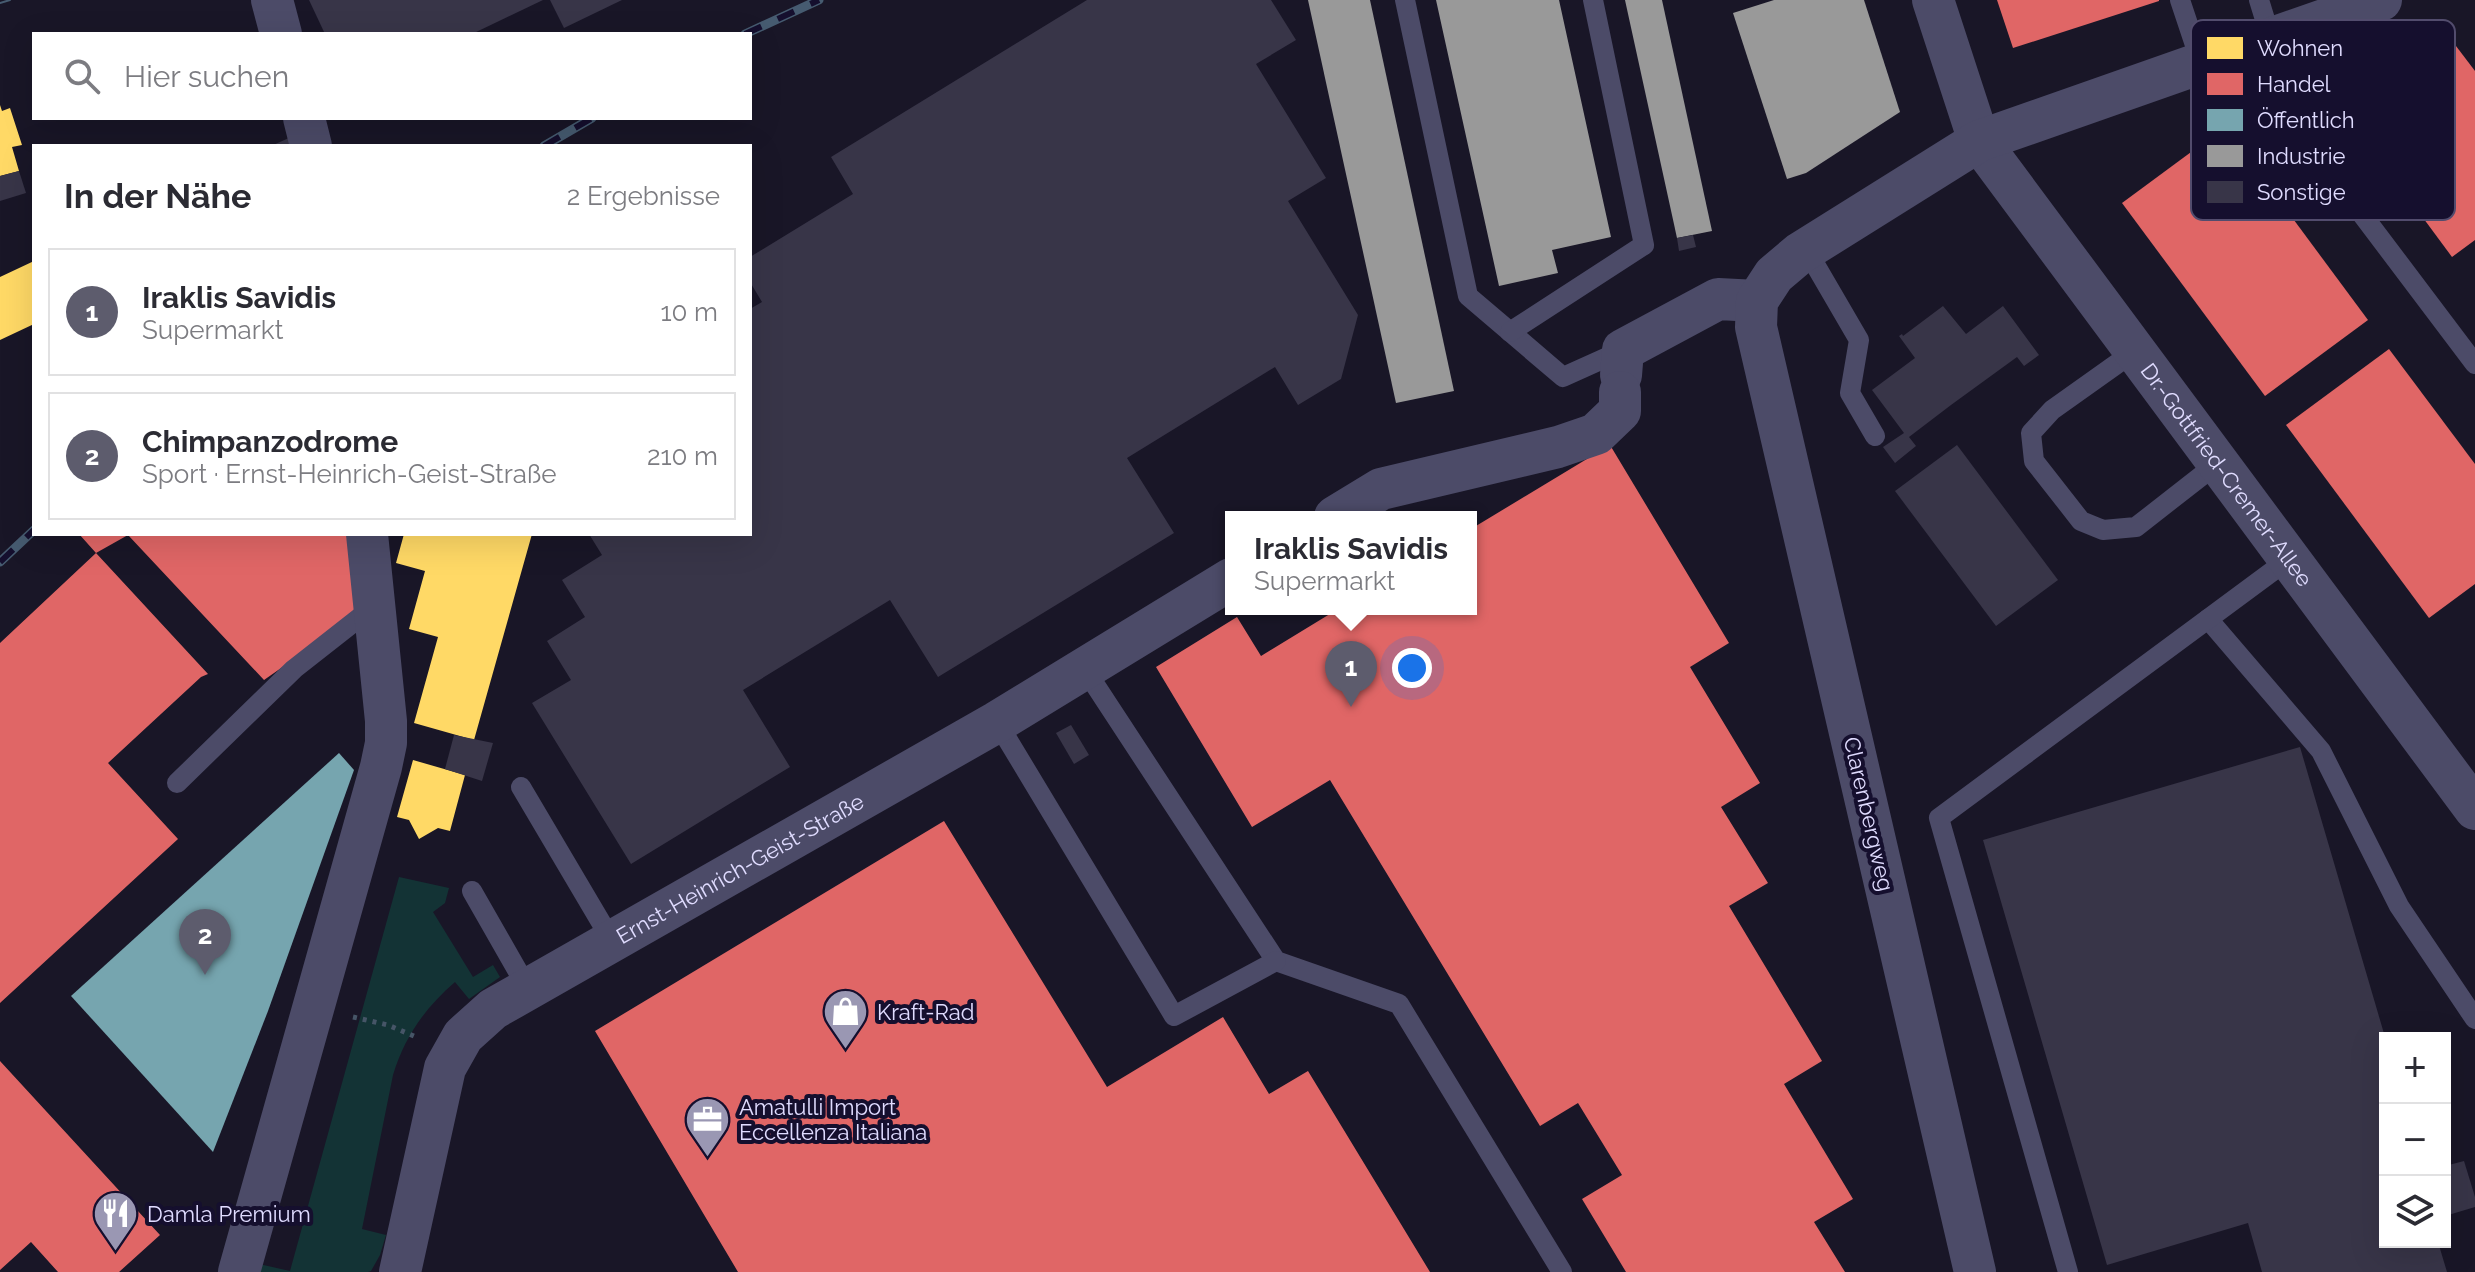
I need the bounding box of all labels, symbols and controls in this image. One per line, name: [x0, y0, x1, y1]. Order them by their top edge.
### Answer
legend: [2191, 20, 2455, 220]
search box: [32, 32, 752, 120]
text: Wohnen: [2257, 35, 2343, 61]
icon: search: [60, 54, 104, 98]
text: Hier suchen: [124, 59, 289, 94]
text: Handel: [2257, 71, 2331, 97]
text: Öffentlich: [2257, 107, 2355, 133]
text: Industrie: [2257, 143, 2346, 169]
text: In der Nähe: [64, 176, 251, 216]
text: Sonstige: [2257, 179, 2346, 205]
text: 2 Ergebnisse: [567, 181, 720, 211]
text: Iraklis Savidis: [142, 280, 336, 315]
text: 1: [86, 297, 98, 327]
text: 10 m: [660, 297, 718, 327]
text: Supermarkt: [142, 315, 283, 345]
street label: Dr.-Gottfried-Cremer-Allee: [2136, 358, 2318, 591]
text: Chimpanzodrome: [142, 424, 398, 459]
text: 2: [85, 441, 99, 471]
text: 210 m: [647, 441, 718, 471]
text: Sport · Ernst-Heinrich-Geist-Straße: [142, 459, 557, 489]
popup: [1225, 511, 1477, 615]
text: Iraklis Savidis: [1254, 531, 1448, 566]
text: Supermarkt: [1254, 566, 1395, 596]
pin: 1: [1325, 641, 1377, 707]
your location: [1392, 648, 1432, 688]
street label: Clarenbergweg: [1839, 734, 1899, 894]
street label: Ernst-Heinrich-Geist-Straße: [612, 788, 868, 949]
pin: 2: [179, 909, 231, 975]
shop icon: Kraft-Rad: [822, 988, 870, 1051]
place label: Kraft-Rad: [877, 999, 974, 1025]
map controls: [2379, 1032, 2451, 1248]
button: +: [2379, 1032, 2451, 1104]
place label: Amatulli Import Eccellenza Italiana: [739, 1094, 927, 1145]
office icon: Amatulli Import Eccellenza Italiana: [684, 1096, 732, 1159]
button: −: [2379, 1104, 2451, 1176]
button: layers: [2379, 1176, 2451, 1248]
restaurant icon: Damla Premium: [92, 1190, 140, 1253]
place label: Damla Premium: [147, 1201, 311, 1227]

